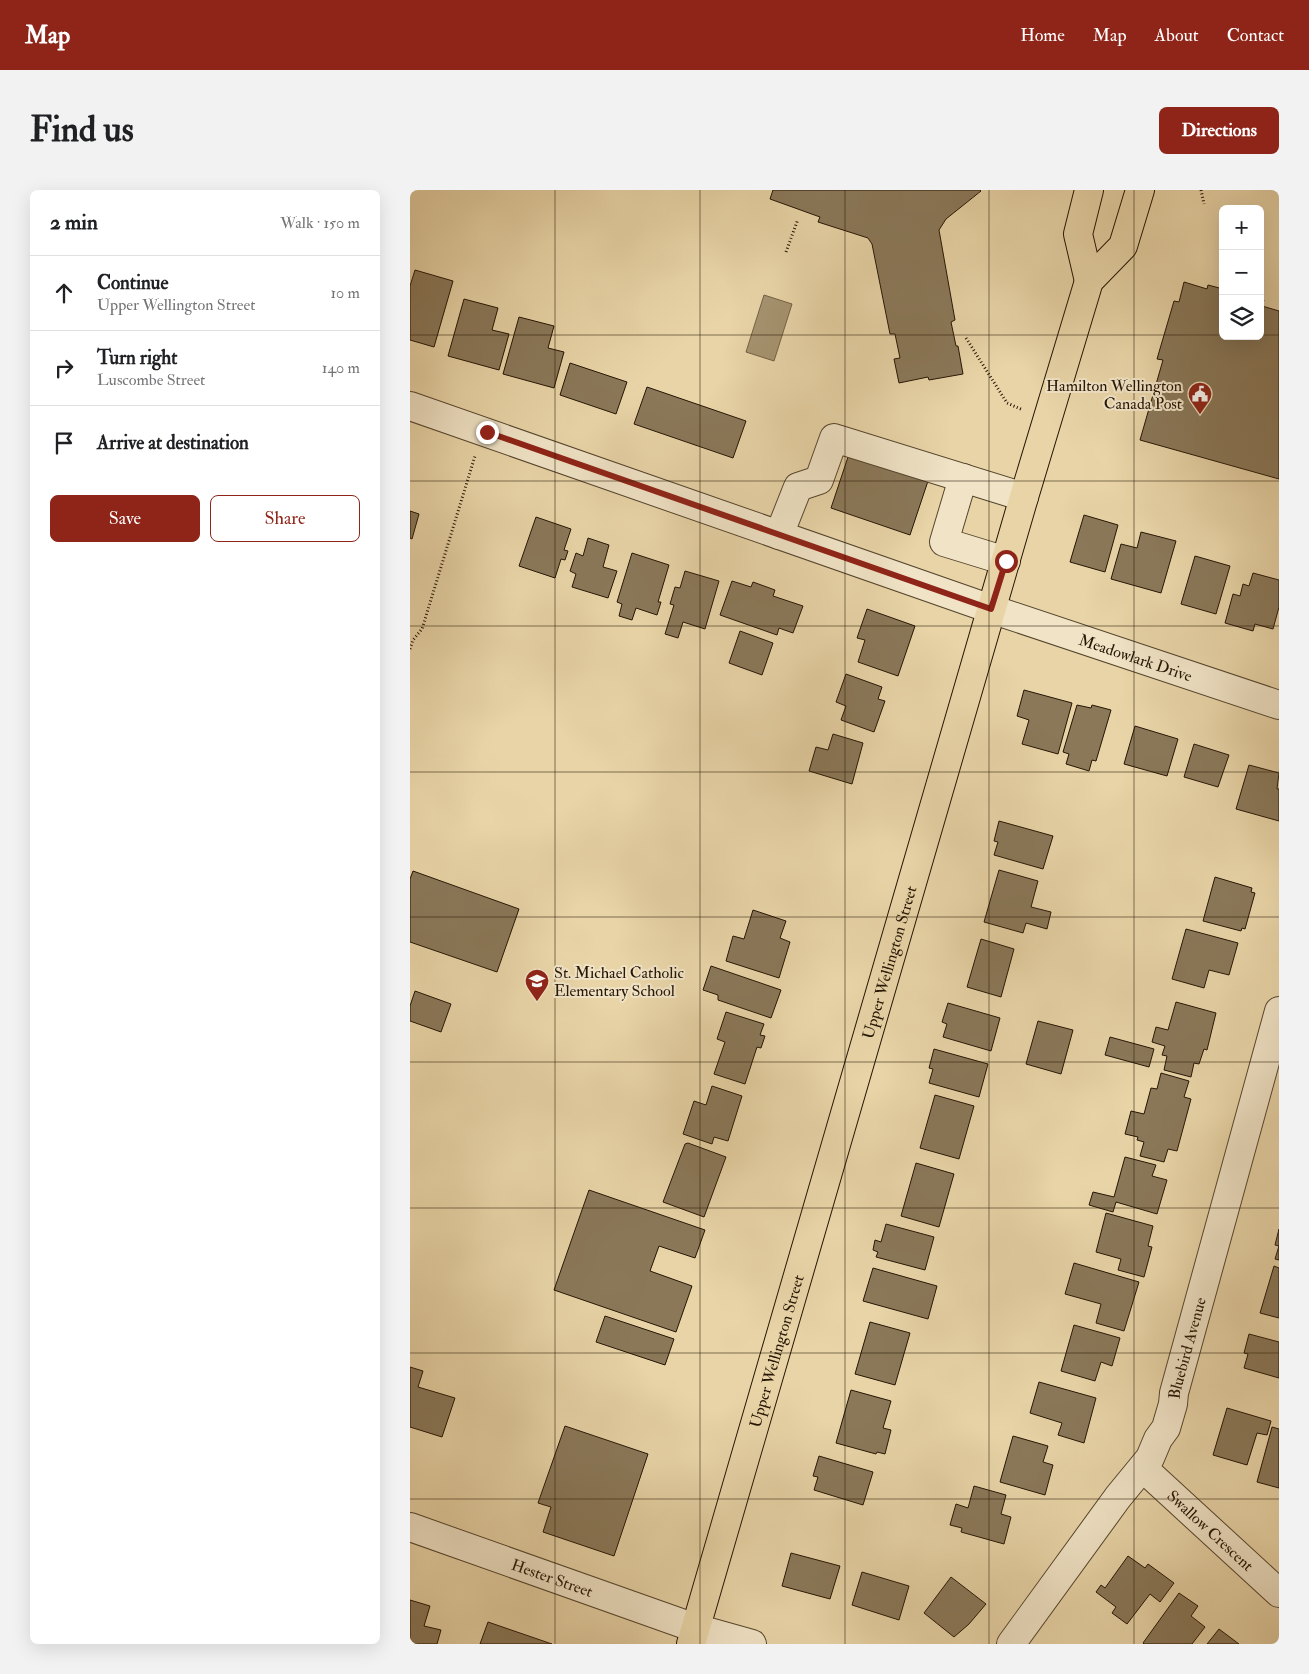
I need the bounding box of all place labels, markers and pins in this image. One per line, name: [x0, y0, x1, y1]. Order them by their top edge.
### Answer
place label: Hamilton Wellington Canada Post: [1046, 376, 1182, 414]
public building icon: Hamilton Wellington Canada Post: [1187, 381, 1213, 415]
place label: St. Michael Catholic Elementary School: [554, 963, 685, 1001]
school or university icon: St. Michael Catholic Elementary School: [524, 968, 550, 1002]

